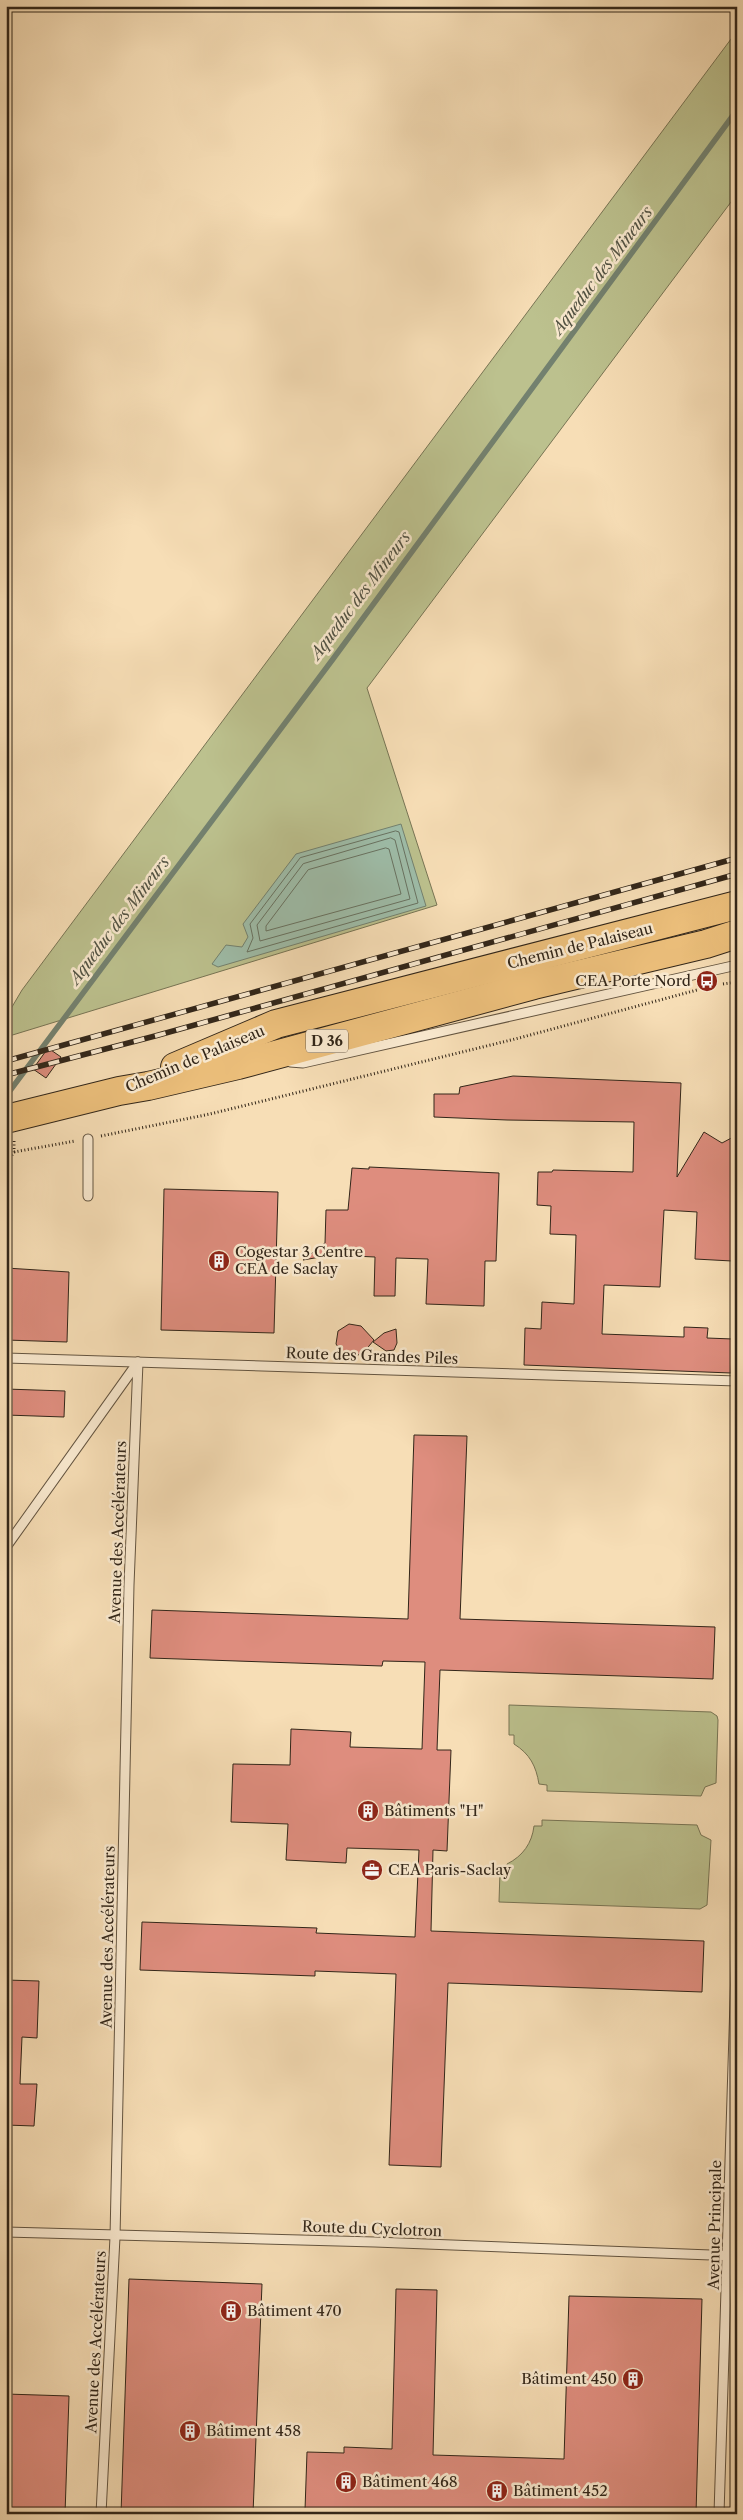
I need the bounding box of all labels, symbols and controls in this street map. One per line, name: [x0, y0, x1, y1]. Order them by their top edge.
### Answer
water label: Aqueduc des Mineurs: [546, 202, 657, 340]
water label: Aqueduc des Mineurs: [304, 527, 415, 665]
water label: Aqueduc des Mineurs: [63, 852, 174, 990]
street label: Chemin de Palaiseau: [505, 918, 655, 973]
bus stop icon: CEA Porte Nord: [695, 969, 719, 993]
place label: CEA Porte Nord: [575, 971, 691, 990]
street label: Chemin de Palaiseau: [122, 1021, 267, 1096]
road number: D 36: [306, 1030, 348, 1052]
place label: Cogestar 3 Centre CEA de Saclay: [235, 1242, 363, 1278]
building icon: Cogestar 3 Centre CEA de Saclay: [207, 1249, 231, 1273]
street label: Route des Grandes Piles: [285, 1343, 459, 1368]
street label: Avenue des Accélérateurs: [105, 1440, 130, 1625]
building icon: Bâtiments "H": [356, 1799, 380, 1823]
place label: Bâtiments "H": [384, 1801, 484, 1820]
street label: Avenue des Accélérateurs: [96, 1846, 119, 2029]
office icon: CEA Paris-Saclay: [360, 1858, 384, 1882]
place label: CEA Paris-Saclay: [388, 1860, 512, 1879]
street label: Avenue Principale: [704, 2160, 725, 2291]
street label: Route du Cyclotron: [302, 2217, 443, 2240]
street label: Avenue des Accélérateurs: [81, 2250, 110, 2435]
building icon: Bâtiment 470: [219, 2299, 243, 2323]
place label: Bâtiment 470: [247, 2301, 342, 2320]
building icon: Bâtiment 450: [621, 2367, 645, 2391]
place label: Bâtiment 450: [521, 2369, 617, 2388]
building icon: Bâtiment 458: [178, 2419, 202, 2443]
place label: Bâtiment 458: [206, 2421, 301, 2440]
building icon: Bâtiment 468: [334, 2470, 358, 2494]
place label: Bâtiment 468: [362, 2472, 458, 2491]
building icon: Bâtiment 452: [485, 2479, 509, 2503]
place label: Bâtiment 452: [513, 2481, 608, 2500]

